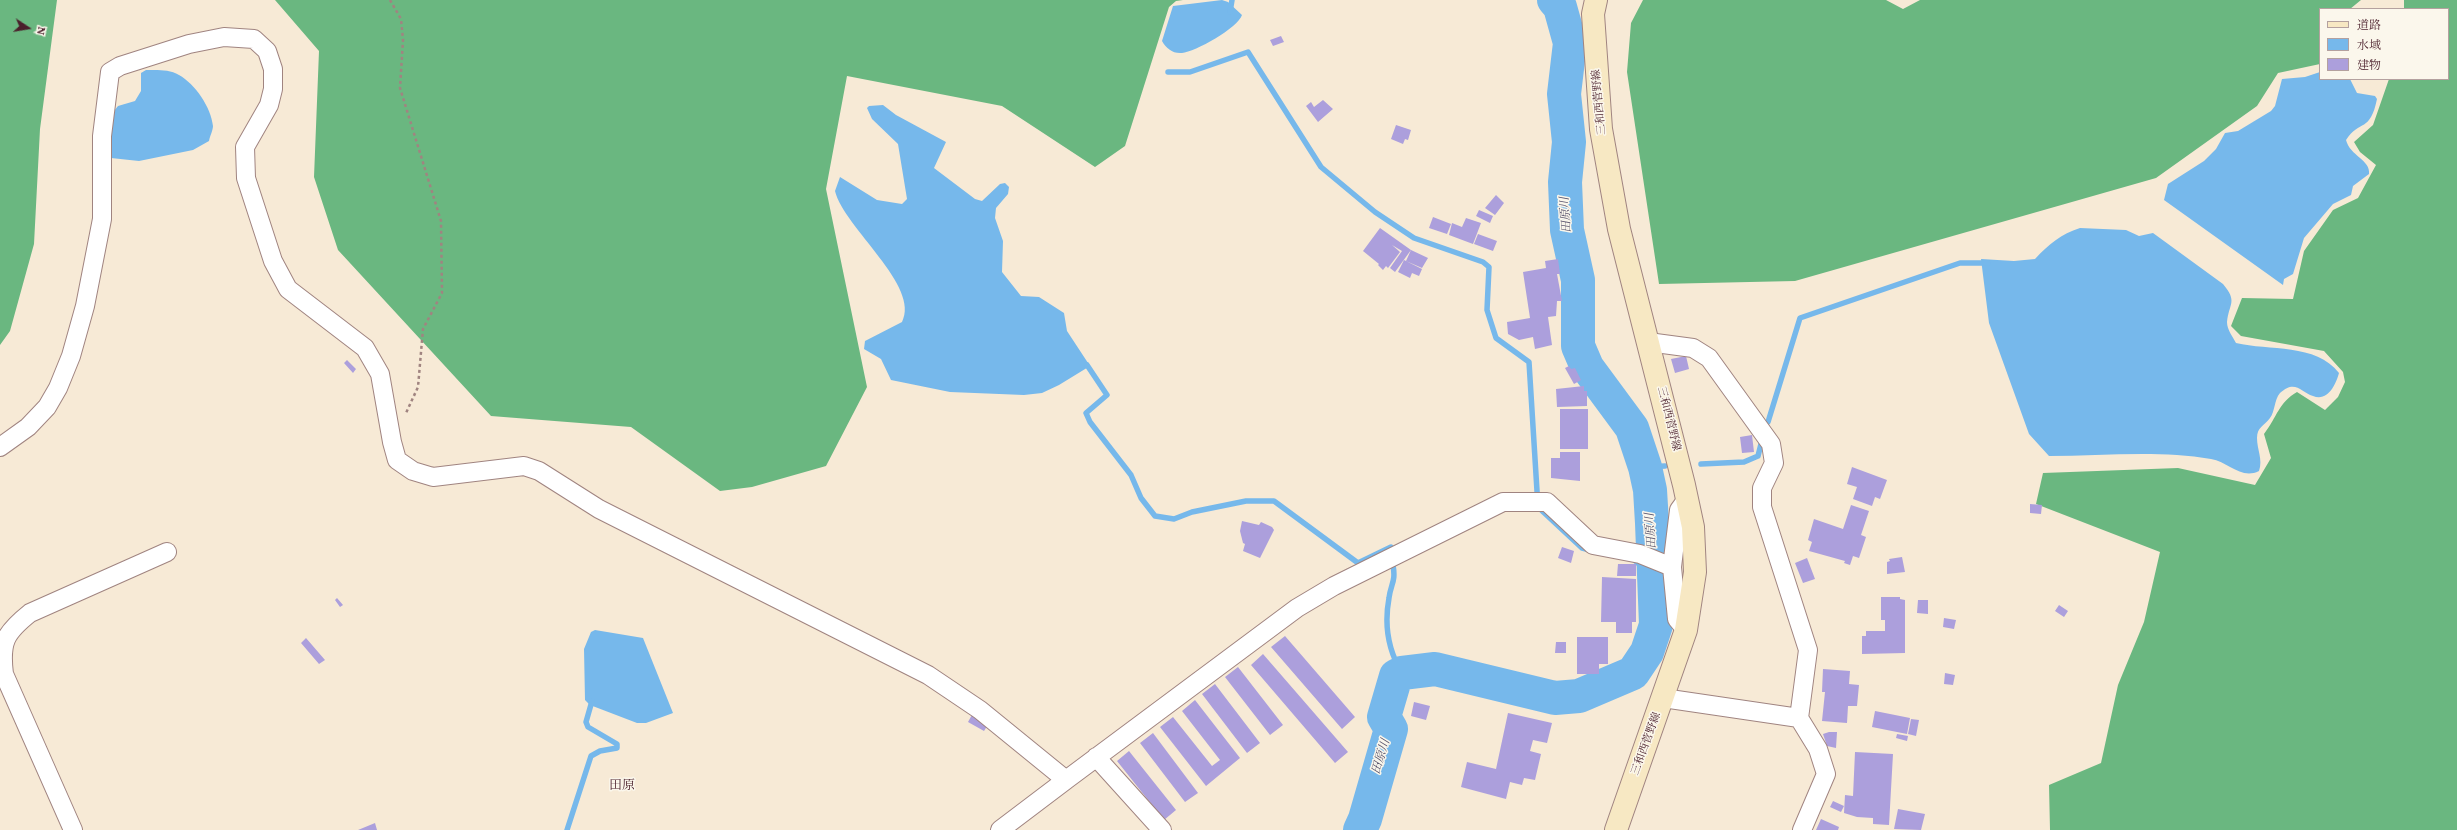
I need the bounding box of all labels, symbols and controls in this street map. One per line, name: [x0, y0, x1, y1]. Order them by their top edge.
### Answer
north arrow: [8, 8, 48, 48]
legend: [2319, 8, 2449, 80]
text: 道路: [2357, 18, 2381, 34]
text: N: [32, 25, 48, 36]
text: 水域: [2357, 38, 2381, 54]
text: 建物: [2357, 58, 2381, 74]
street label: 三和西菅野線: [1591, 69, 1609, 135]
water label: 田原川: [1559, 197, 1575, 233]
street label: 三和西菅野線: [1654, 385, 1682, 453]
water label: 田原川: [1644, 513, 1660, 549]
street label: 三和西菅野線: [1630, 711, 1664, 777]
water label: 田原川: [1370, 738, 1394, 776]
district label: 田原: [609, 779, 635, 795]

